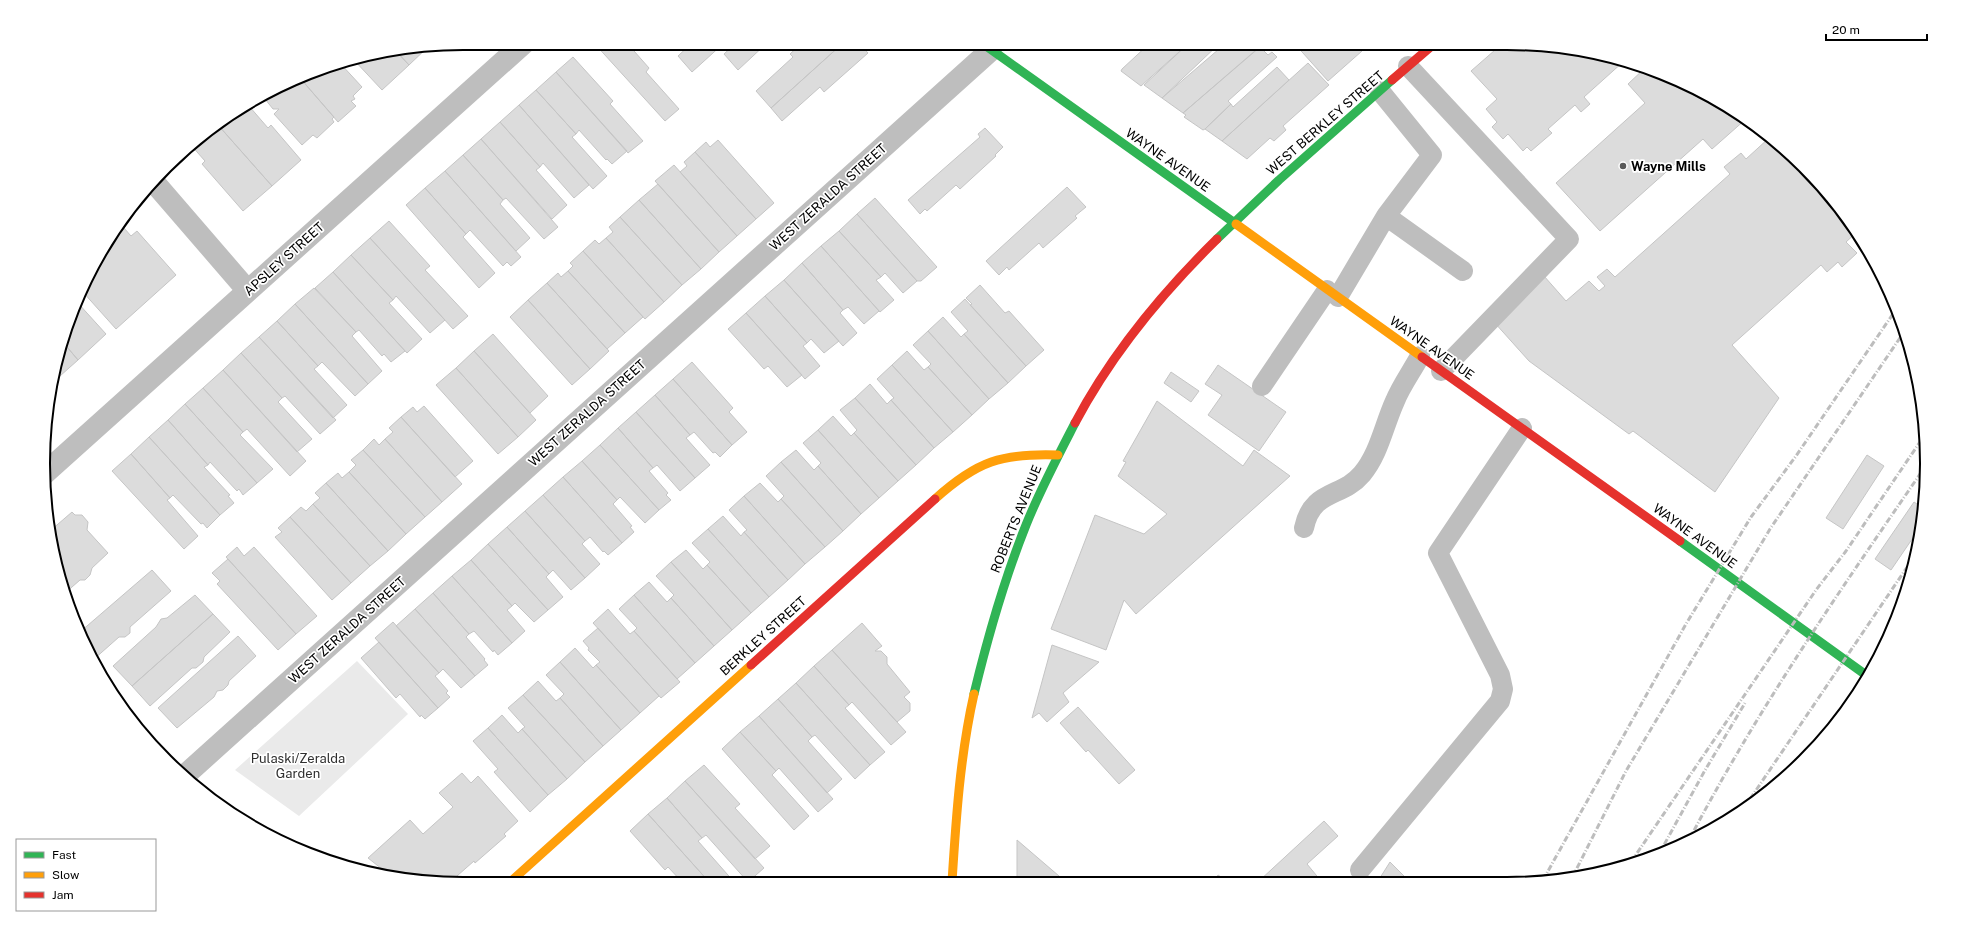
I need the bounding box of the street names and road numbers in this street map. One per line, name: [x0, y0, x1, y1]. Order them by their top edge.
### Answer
street label: WEST BERKLEY STREET: [1263, 68, 1387, 178]
street label: WAYNE AVENUE: [1123, 125, 1213, 195]
street label: WEST ZERALDA STREET: [766, 140, 890, 253]
street label: APSLEY STREET: [241, 219, 327, 299]
street label: WAYNE AVENUE: [1387, 313, 1477, 383]
street label: WEST ZERALDA STREET: [525, 356, 649, 469]
street label: ROBERTS AVENUE: [988, 463, 1044, 575]
street label: WAYNE AVENUE: [1650, 501, 1740, 571]
street label: WEST ZERALDA STREET: [285, 573, 409, 686]
street label: BERKLEY STREET: [717, 593, 809, 679]

